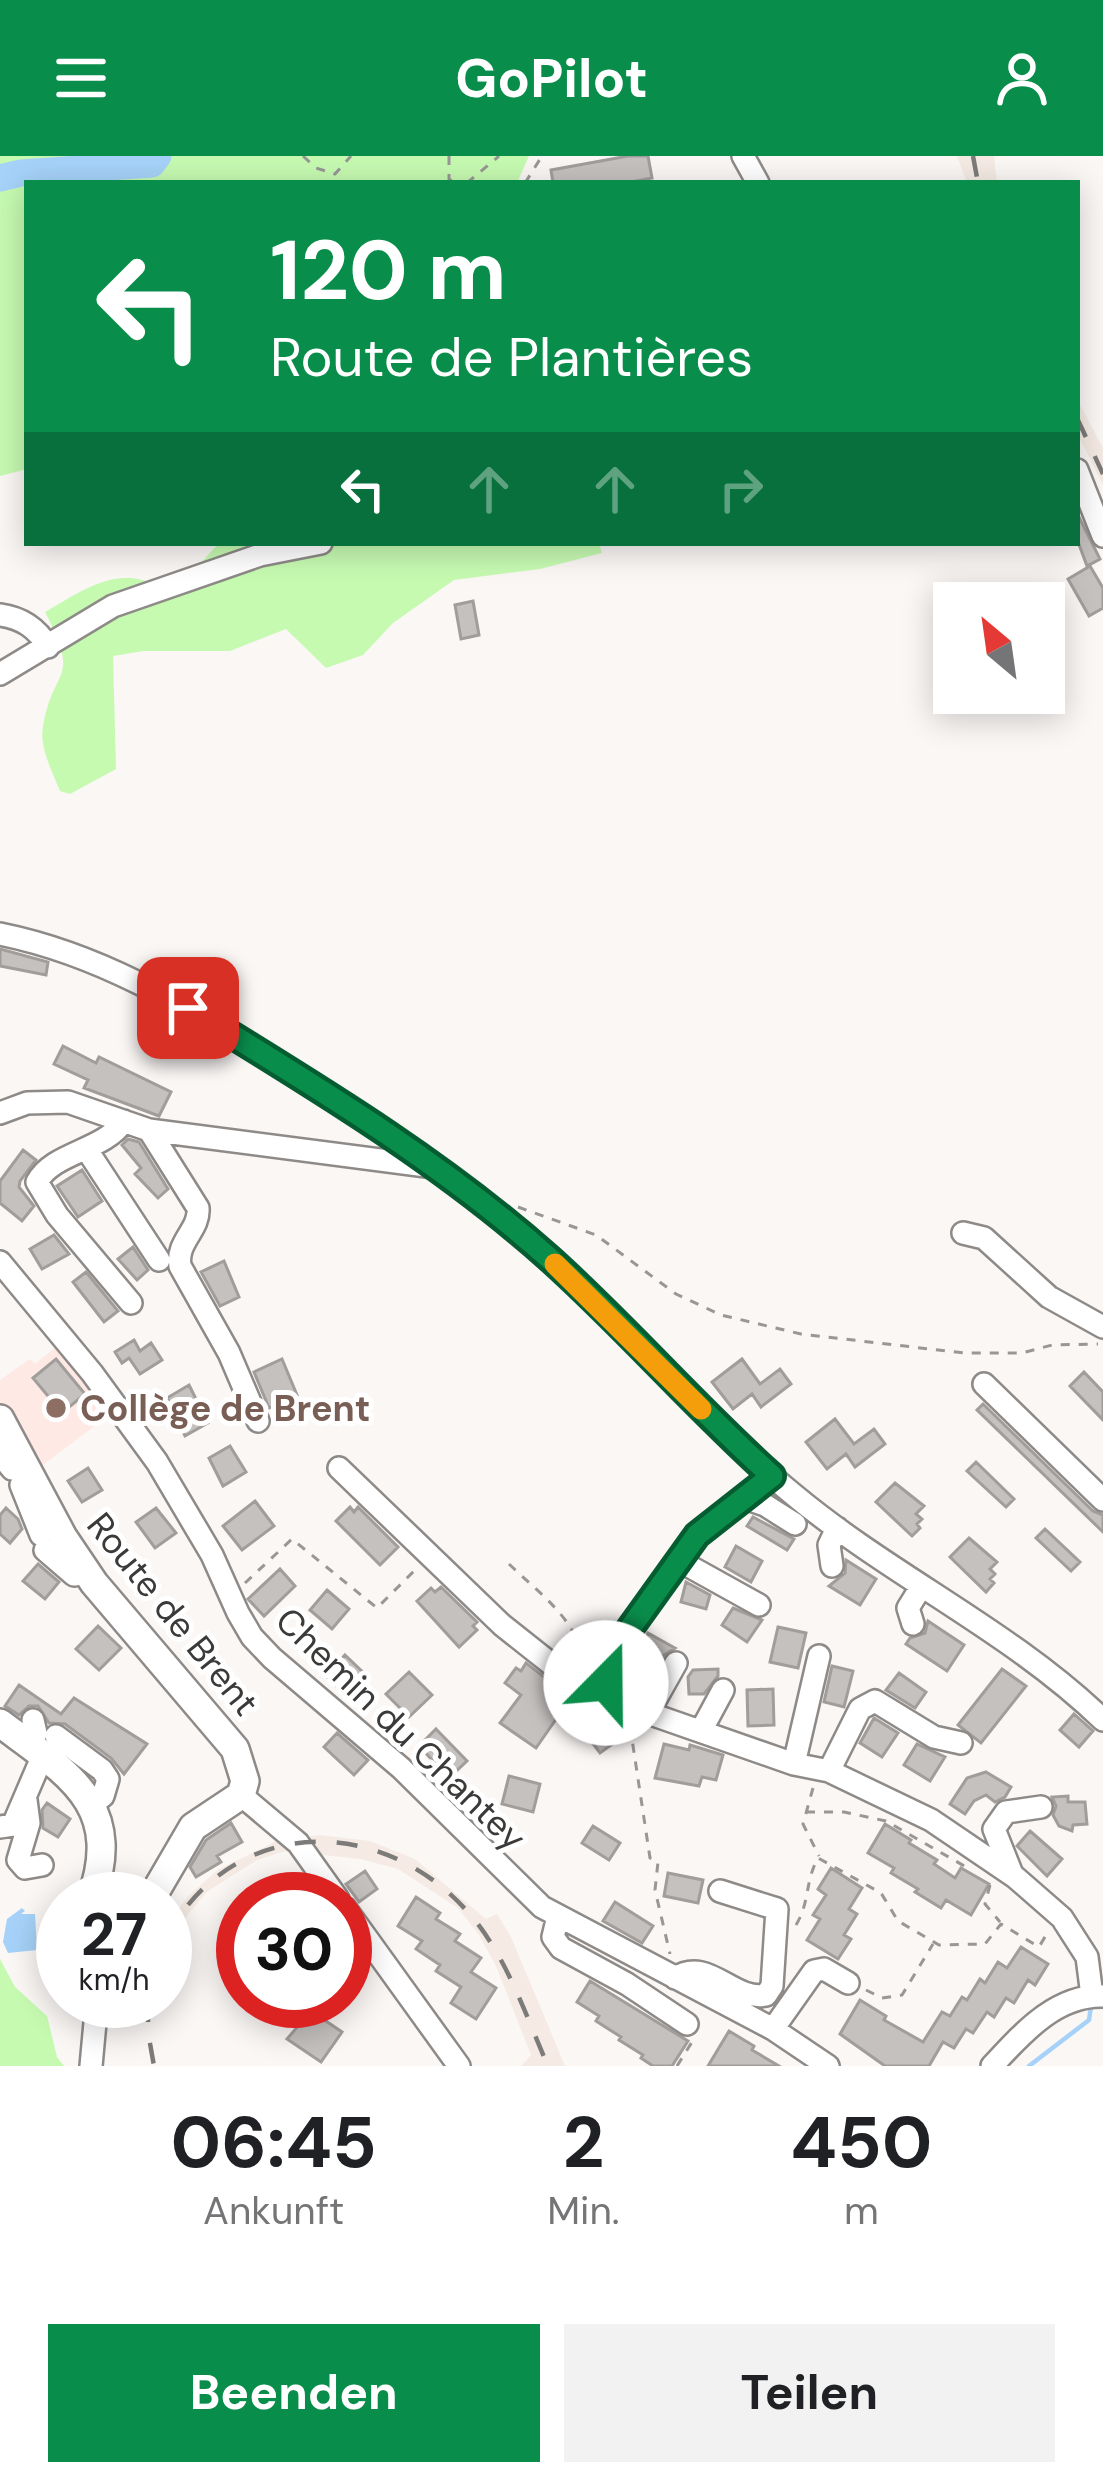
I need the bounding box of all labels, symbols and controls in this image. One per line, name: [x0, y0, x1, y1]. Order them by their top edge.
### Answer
text: GoPilot: [455, 43, 648, 114]
icon: menu: [48, 45, 114, 111]
icon: person: [989, 45, 1055, 111]
text: 120 m: [270, 216, 507, 325]
icon: left: [72, 228, 228, 384]
text: Route de Plantières: [270, 322, 753, 393]
icon: left: [330, 456, 396, 522]
icon: ahead: [456, 456, 522, 522]
icon: ahead: [582, 456, 648, 522]
icon: right: [708, 456, 774, 522]
north arrow: [933, 582, 1065, 714]
map controls: [933, 582, 1065, 714]
pin: [137, 957, 239, 1059]
icon: arrive: [155, 975, 221, 1041]
place label: Collège de Brent: [80, 1385, 370, 1432]
marker: Collège de Brent: [43, 1395, 69, 1421]
street label: Route de Brent: [77, 1503, 269, 1725]
street label: Chemin du Chantey: [266, 1597, 536, 1861]
position arrow: [543, 1620, 669, 1746]
speed limit sign: 30: [216, 1872, 372, 2028]
text: 27: [81, 1895, 147, 1974]
text: km/h: [79, 1960, 149, 1999]
text: 06:45: [171, 2096, 377, 2189]
text: 2: [563, 2096, 604, 2189]
text: 450: [790, 2096, 932, 2189]
text: Ankunft: [203, 2185, 344, 2236]
text: Min.: [547, 2185, 620, 2236]
text: m: [844, 2185, 879, 2236]
button: Beenden: [48, 2324, 540, 2462]
button: Teilen: [564, 2324, 1055, 2462]

